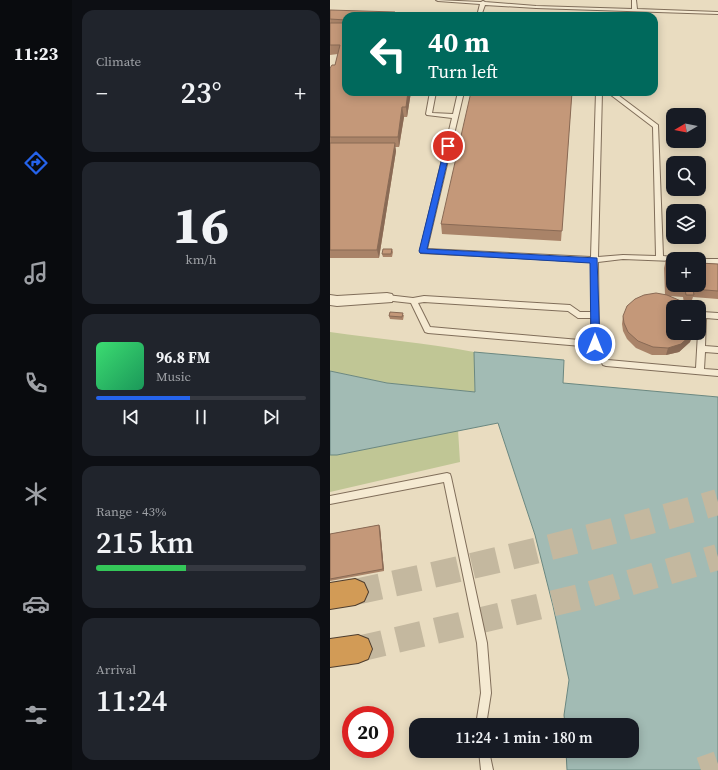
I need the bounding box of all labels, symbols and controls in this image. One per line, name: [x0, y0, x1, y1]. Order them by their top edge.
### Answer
text: 40 m: [428, 23, 490, 61]
icon: left: [362, 28, 414, 80]
text: 11:23: [14, 41, 58, 66]
text: Climate: [96, 53, 141, 70]
text: Turn left: [428, 59, 498, 84]
text: 23°: [180, 72, 222, 113]
text: −: [96, 78, 108, 108]
text: +: [294, 78, 306, 108]
north arrow: [666, 108, 706, 148]
map controls: [666, 108, 706, 340]
pin: [431, 129, 465, 163]
icon: arrive: [437, 135, 459, 157]
icon: directions: [22, 149, 50, 177]
button: search: [666, 156, 706, 196]
text: 16: [173, 189, 229, 260]
button: layers: [666, 204, 706, 244]
text: km/h: [186, 251, 216, 268]
button: +: [666, 252, 706, 292]
icon: music: [22, 259, 50, 287]
button: −: [666, 300, 706, 340]
position arrow: [574, 323, 616, 365]
text: 96.8 FM: [156, 347, 210, 368]
text: Music: [156, 368, 191, 385]
icon: phone: [22, 369, 50, 397]
icon: previous: [120, 406, 142, 428]
icon: pause: [190, 406, 212, 428]
icon: next: [260, 406, 282, 428]
icon: climate: [22, 480, 50, 508]
text: Range · 43%: [96, 503, 167, 520]
text: 215 km: [96, 522, 194, 563]
icon: car: [22, 590, 50, 618]
text: Arrival: [96, 661, 136, 678]
text: 11:24: [96, 680, 167, 721]
icon: filters: [22, 701, 50, 729]
speed limit sign: 20: [342, 706, 394, 758]
text: 11:24 · 1 min · 180 m: [456, 727, 592, 748]

